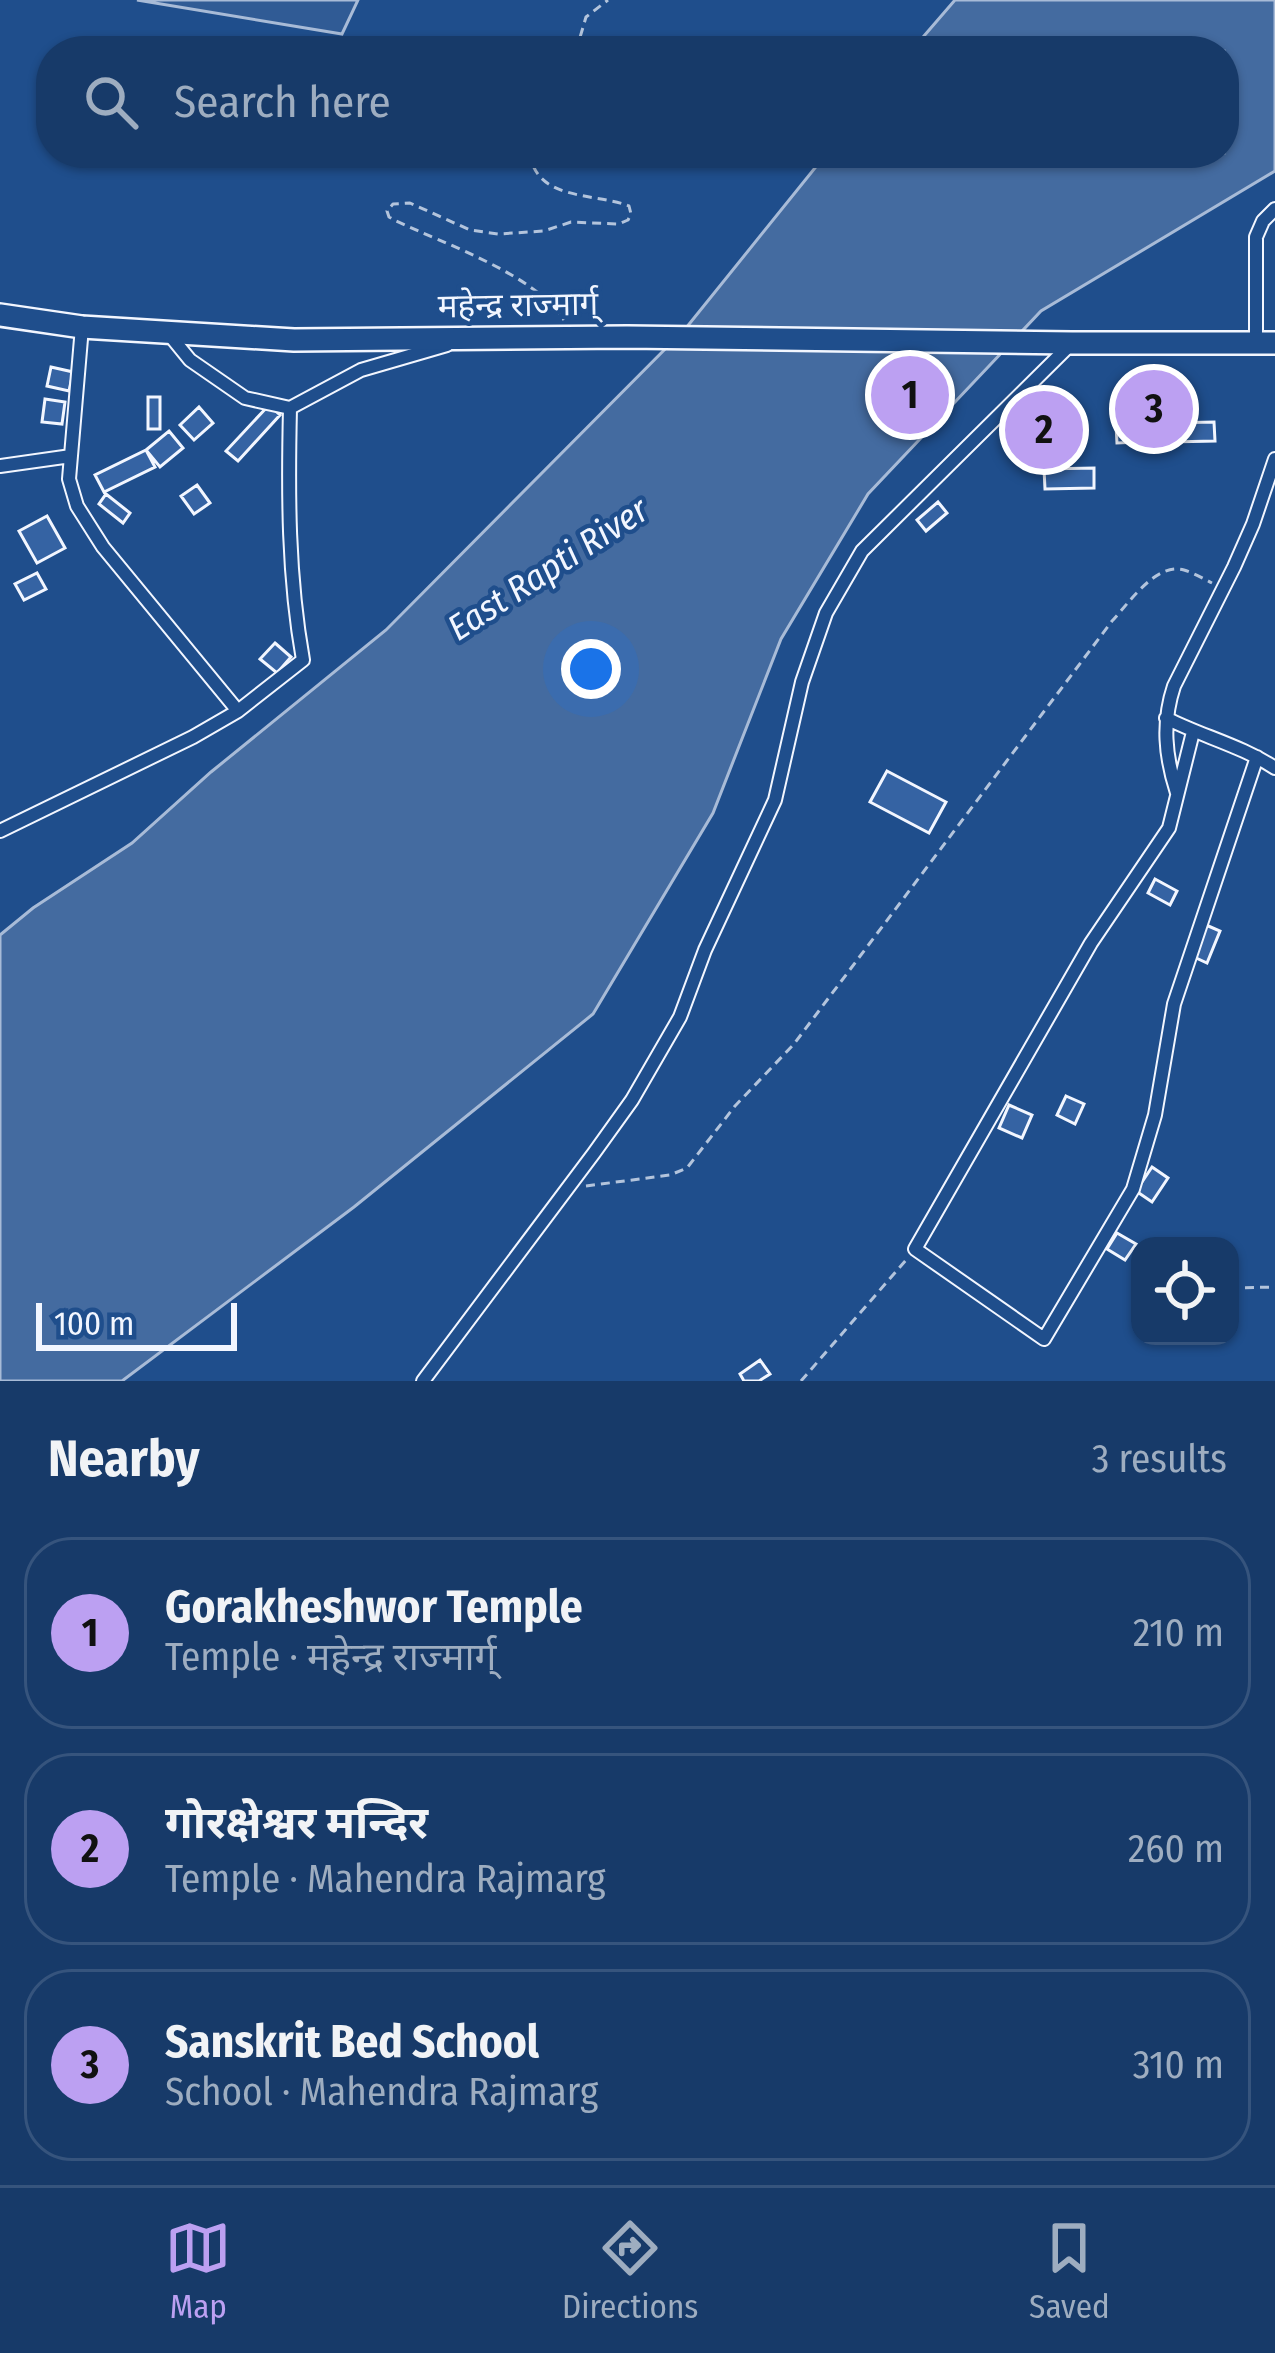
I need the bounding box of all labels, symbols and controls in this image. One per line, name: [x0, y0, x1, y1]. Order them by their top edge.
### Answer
search box: [36, 36, 1239, 168]
icon: search: [78, 69, 144, 135]
text: Search here: [174, 75, 391, 129]
street label: महेन्द्र राज्मार्ग्: [437, 284, 604, 326]
pin: 1: [871, 350, 949, 440]
pin: 3: [1115, 364, 1193, 454]
pin: 2: [1005, 385, 1083, 475]
water label: East Rapti River: [440, 487, 658, 650]
your location: [561, 639, 621, 699]
map controls: [1131, 1237, 1239, 1345]
button: locate: [1131, 1237, 1239, 1345]
scale bar: [36, 1297, 237, 1350]
text: 100 m: [54, 1304, 134, 1344]
text: Nearby: [48, 1428, 200, 1490]
text: 3 results: [1092, 1436, 1227, 1482]
text: Gorakheshwor Temple: [165, 1580, 583, 1634]
text: 1: [82, 1610, 98, 1656]
text: 210 m: [1133, 1610, 1224, 1656]
text: Temple · महेन्द्र राज्मार्ग्: [165, 1634, 497, 1680]
text: गोरक्षेश्वर मन्दिर: [165, 1796, 428, 1850]
text: 2: [81, 1826, 99, 1872]
text: 260 m: [1128, 1826, 1224, 1872]
text: Temple · Mahendra Rajmarg: [165, 1856, 606, 1902]
text: Sanskrit Bed School: [165, 2015, 539, 2069]
text: 3: [81, 2042, 99, 2088]
text: 310 m: [1133, 2042, 1224, 2088]
text: School · Mahendra Rajmarg: [165, 2069, 598, 2115]
tab: Map: [165, 2215, 231, 2327]
tab: Directions: [562, 2215, 698, 2327]
tab: Saved: [1029, 2215, 1110, 2327]

